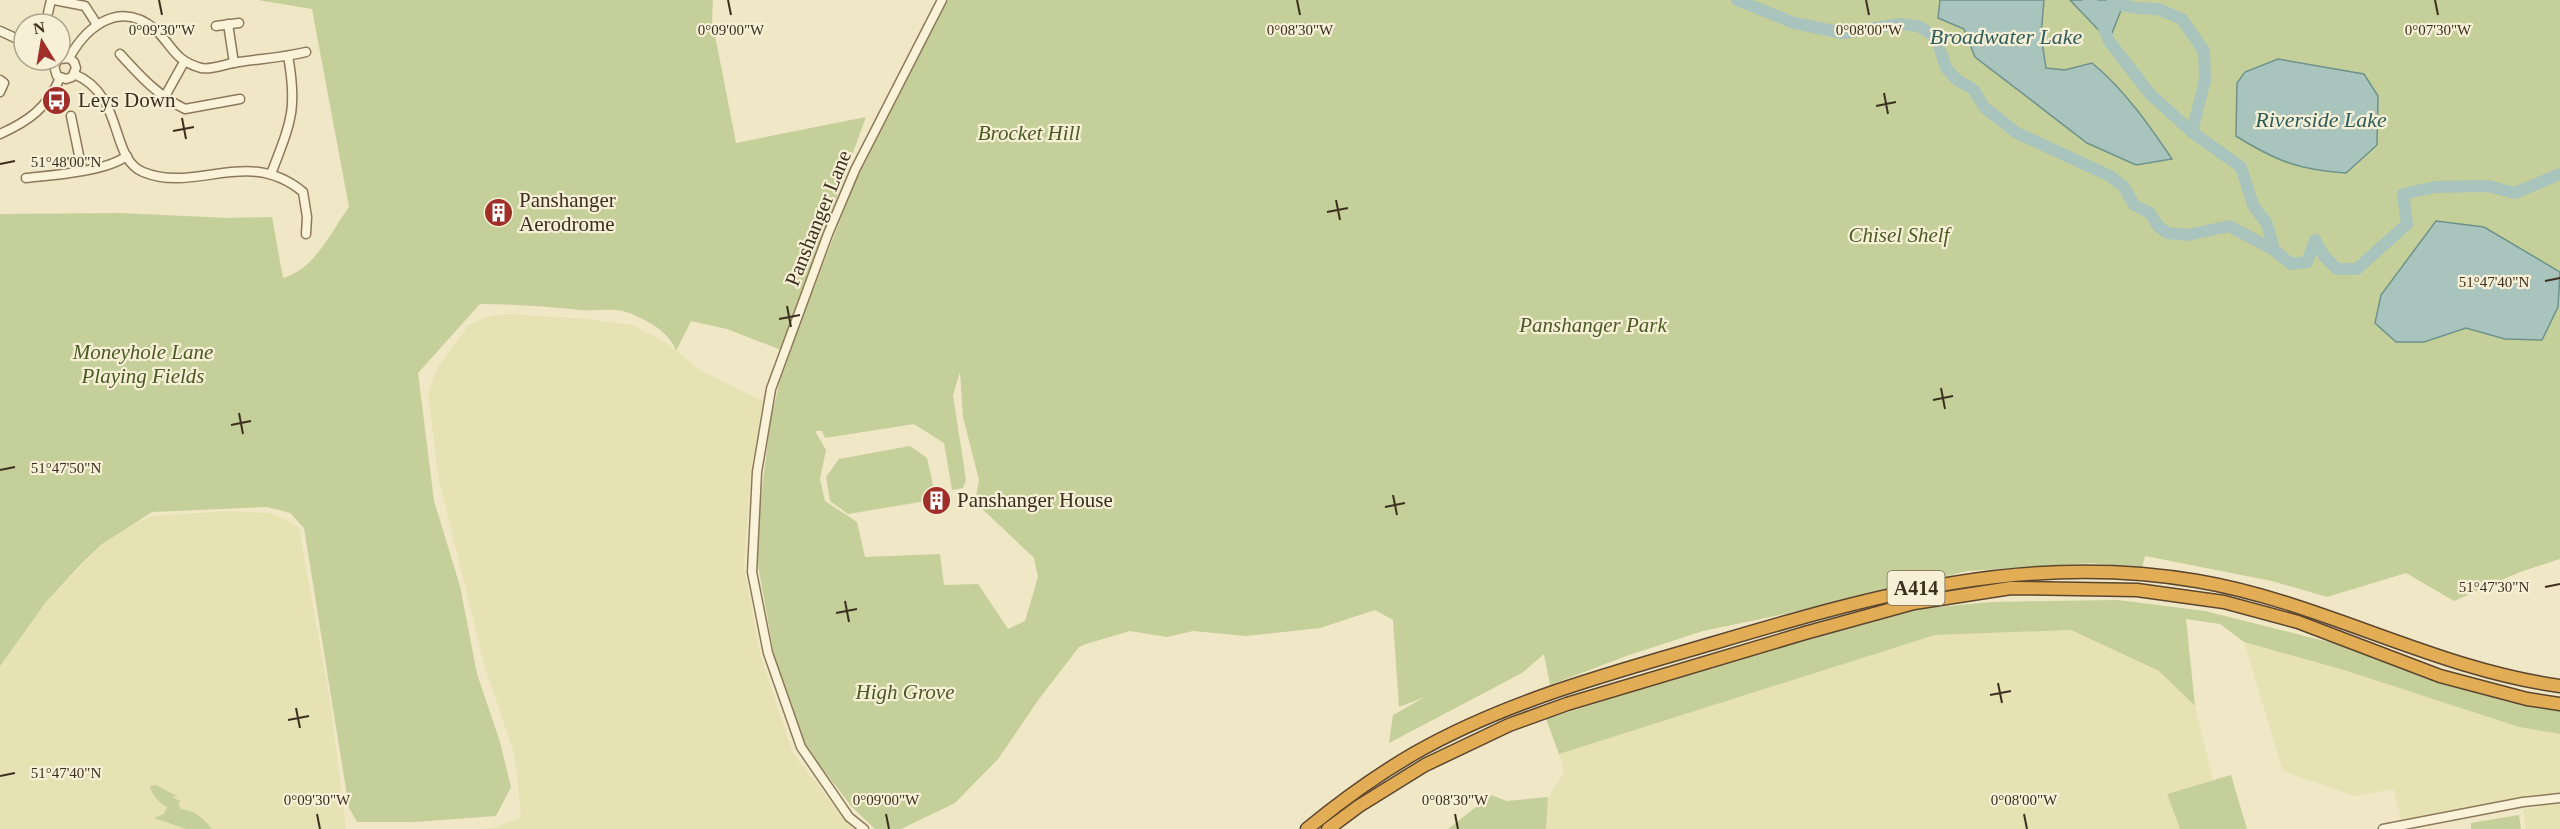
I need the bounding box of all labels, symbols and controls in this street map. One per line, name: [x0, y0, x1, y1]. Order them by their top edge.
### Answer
north arrow: [12, 12, 72, 72]
text: N: [32, 18, 47, 37]
text: 0°09'30"W: [129, 22, 196, 38]
text: 0°09'00"W: [698, 22, 765, 38]
text: 0°08'30"W: [1267, 22, 1334, 38]
text: 0°08'00"W: [1836, 22, 1903, 38]
text: 0°07'30"W: [2405, 22, 2472, 38]
water label: Broadwater Lake: [1930, 24, 2083, 49]
bus stop icon: Leys Down: [41, 84, 73, 116]
place label: Leys Down: [78, 88, 176, 112]
water label: Riverside Lake: [2254, 107, 2387, 132]
park label: Brocket Hill: [978, 121, 1080, 145]
street label: Panshanger Lane: [780, 147, 856, 289]
text: 51°48'00"N: [31, 154, 101, 170]
place label: Panshanger Aerodrome: [519, 188, 616, 236]
building icon: Panshanger Aerodrome: [482, 196, 514, 228]
park label: Chisel Shelf: [1849, 223, 1953, 247]
text: 51°47'40"N: [2459, 274, 2529, 290]
park label: Panshanger Park: [1518, 313, 1667, 337]
park label: Moneyhole Lane Playing Fields: [72, 340, 213, 388]
text: 51°47'50"N: [31, 460, 101, 476]
building icon: Panshanger House: [920, 484, 952, 516]
place label: Panshanger House: [957, 488, 1113, 512]
road number: A414: [1888, 571, 1944, 605]
text: 51°47'30"N: [2459, 579, 2529, 595]
park label: High Grove: [855, 680, 954, 704]
text: 51°47'40"N: [31, 765, 101, 781]
text: 0°09'30"W: [284, 792, 351, 808]
text: 0°09'00"W: [853, 792, 920, 808]
text: 0°08'30"W: [1422, 792, 1489, 808]
text: 0°08'00"W: [1991, 792, 2058, 808]

